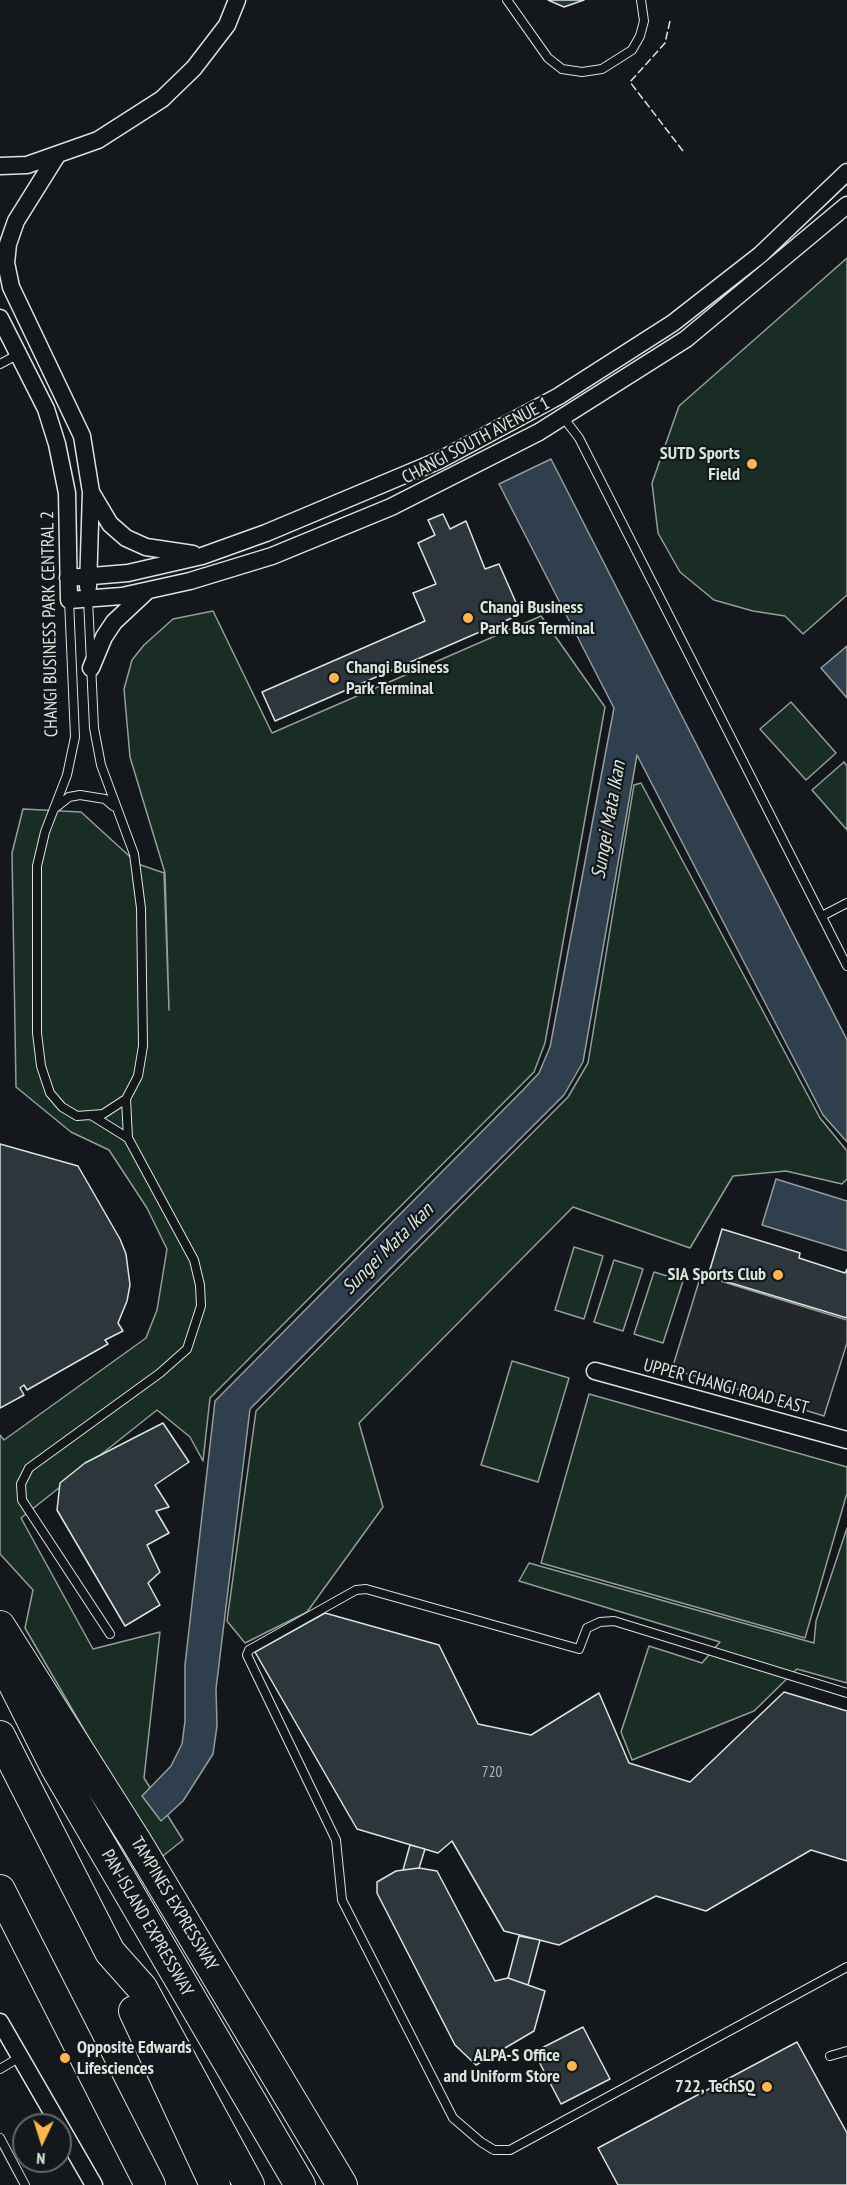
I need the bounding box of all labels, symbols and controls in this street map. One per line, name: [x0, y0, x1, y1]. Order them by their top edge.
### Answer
street label: CHANGI SOUTH AVENUE 1: [399, 393, 553, 489]
place label: SUTD Sports Field: [660, 443, 740, 486]
marker: SUTD Sports Field: [745, 457, 759, 471]
street label: CHANGI BUSINESS PARK CENTRAL 2: [37, 511, 63, 737]
place label: Changi Business Park Bus Terminal: [480, 597, 594, 640]
marker: Changi Business Park Bus Terminal: [461, 611, 475, 625]
place label: Changi Business Park Terminal: [346, 657, 449, 700]
marker: Changi Business Park Terminal: [327, 671, 341, 685]
water label: Sungei Mata Ikan: [587, 759, 631, 881]
water label: Sungei Mata Ikan: [337, 1198, 439, 1300]
place label: SIA Sports Club: [668, 1264, 766, 1286]
marker: SIA Sports Club: [771, 1268, 785, 1282]
street label: UPPER CHANGI ROAD EAST: [641, 1355, 811, 1419]
house number: 720: [482, 1764, 502, 1782]
street label: TAMPINES EXPRESSWAY: [126, 1833, 222, 1975]
street label: PAN-ISLAND EXPRESSWAY: [96, 1846, 198, 2000]
place label: Opposite Edwards Lifesciences: [77, 2037, 192, 2080]
place label: ALPA-S Office and Uniform Store: [444, 2045, 560, 2088]
marker: Opposite Edwards Lifesciences: [58, 2051, 72, 2065]
marker: ALPA-S Office and Uniform Store: [565, 2059, 579, 2073]
place label: 722, TechSQ: [675, 2076, 755, 2098]
marker: 722, TechSQ: [760, 2080, 774, 2094]
north arrow: [12, 2113, 72, 2173]
text: N: [36, 2149, 46, 2169]

